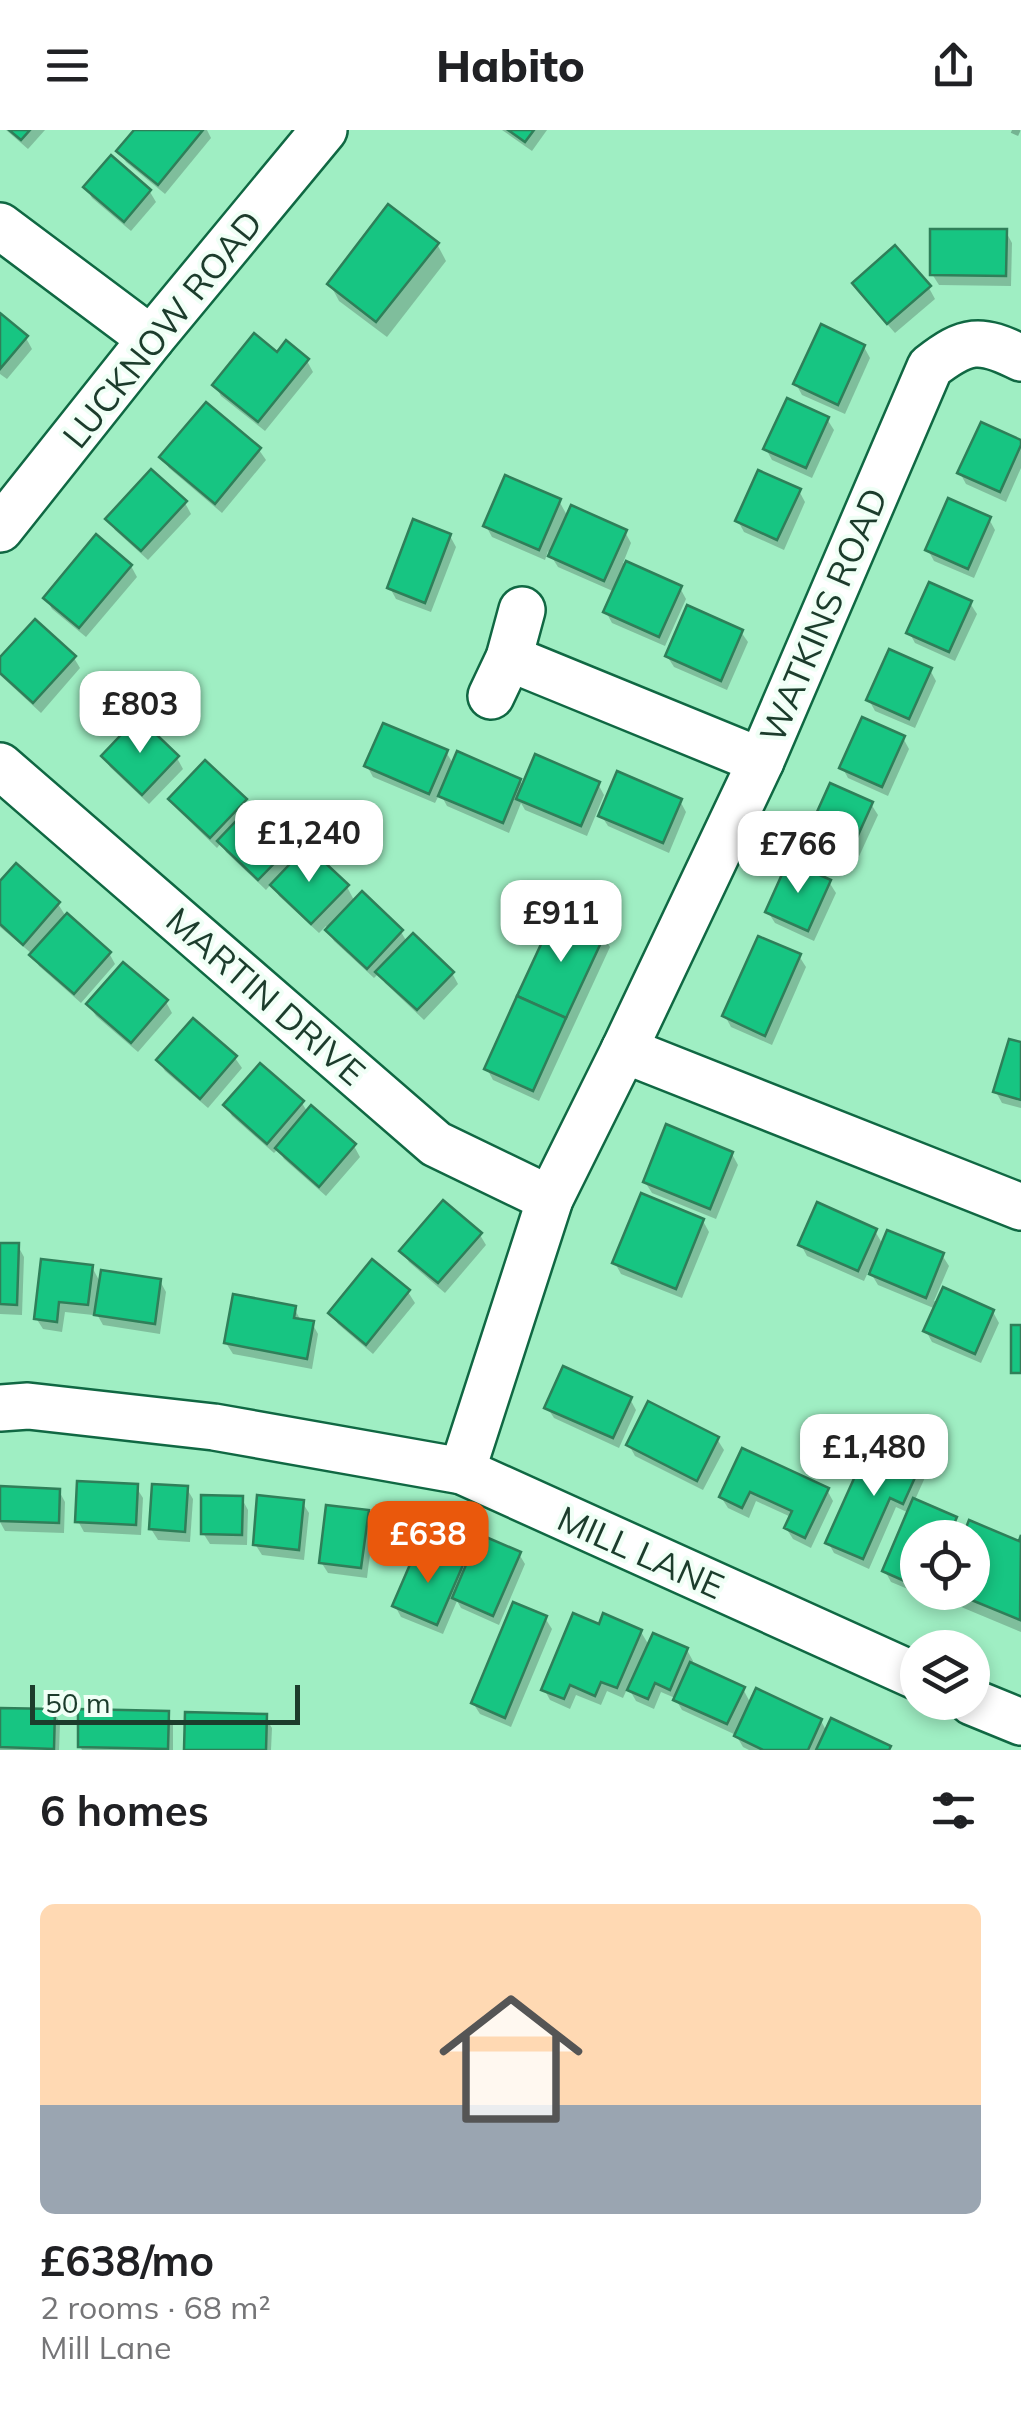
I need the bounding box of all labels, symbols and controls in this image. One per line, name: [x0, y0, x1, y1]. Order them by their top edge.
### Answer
text: Habito: [436, 37, 585, 93]
icon: menu: [40, 38, 95, 93]
icon: share: [926, 38, 981, 93]
street label: LUCKNOW ROAD: [53, 201, 271, 457]
street label: WATKINS ROAD: [750, 481, 896, 749]
pin: £803: [81, 671, 199, 756]
text: £803: [102, 683, 178, 723]
pin: £1,240: [228, 800, 390, 885]
pin: £766: [739, 811, 857, 896]
text: £1,240: [257, 812, 361, 852]
text: £766: [760, 823, 836, 863]
pin: £911: [502, 880, 620, 965]
text: £911: [523, 892, 599, 932]
street label: MARTIN DRIVE: [158, 898, 374, 1094]
pin: £1,480: [793, 1414, 955, 1499]
text: £1,480: [822, 1426, 926, 1466]
street label: MILL LANE: [551, 1496, 731, 1608]
pin: £638: [369, 1501, 487, 1586]
text: £638: [390, 1513, 466, 1553]
map controls: [900, 1520, 990, 1720]
button: locate: [900, 1520, 990, 1610]
button: layers: [900, 1630, 990, 1720]
scale bar: [30, 1680, 300, 1724]
text: 50 m: [45, 1685, 111, 1720]
icon: filters: [926, 1783, 981, 1838]
text: 6 homes: [40, 1784, 209, 1837]
icon: home: [421, 1969, 601, 2149]
text: £638/mo: [40, 2234, 214, 2287]
text: 2 rooms · 68 m²: [40, 2287, 271, 2327]
text: Mill Lane: [40, 2327, 171, 2367]

